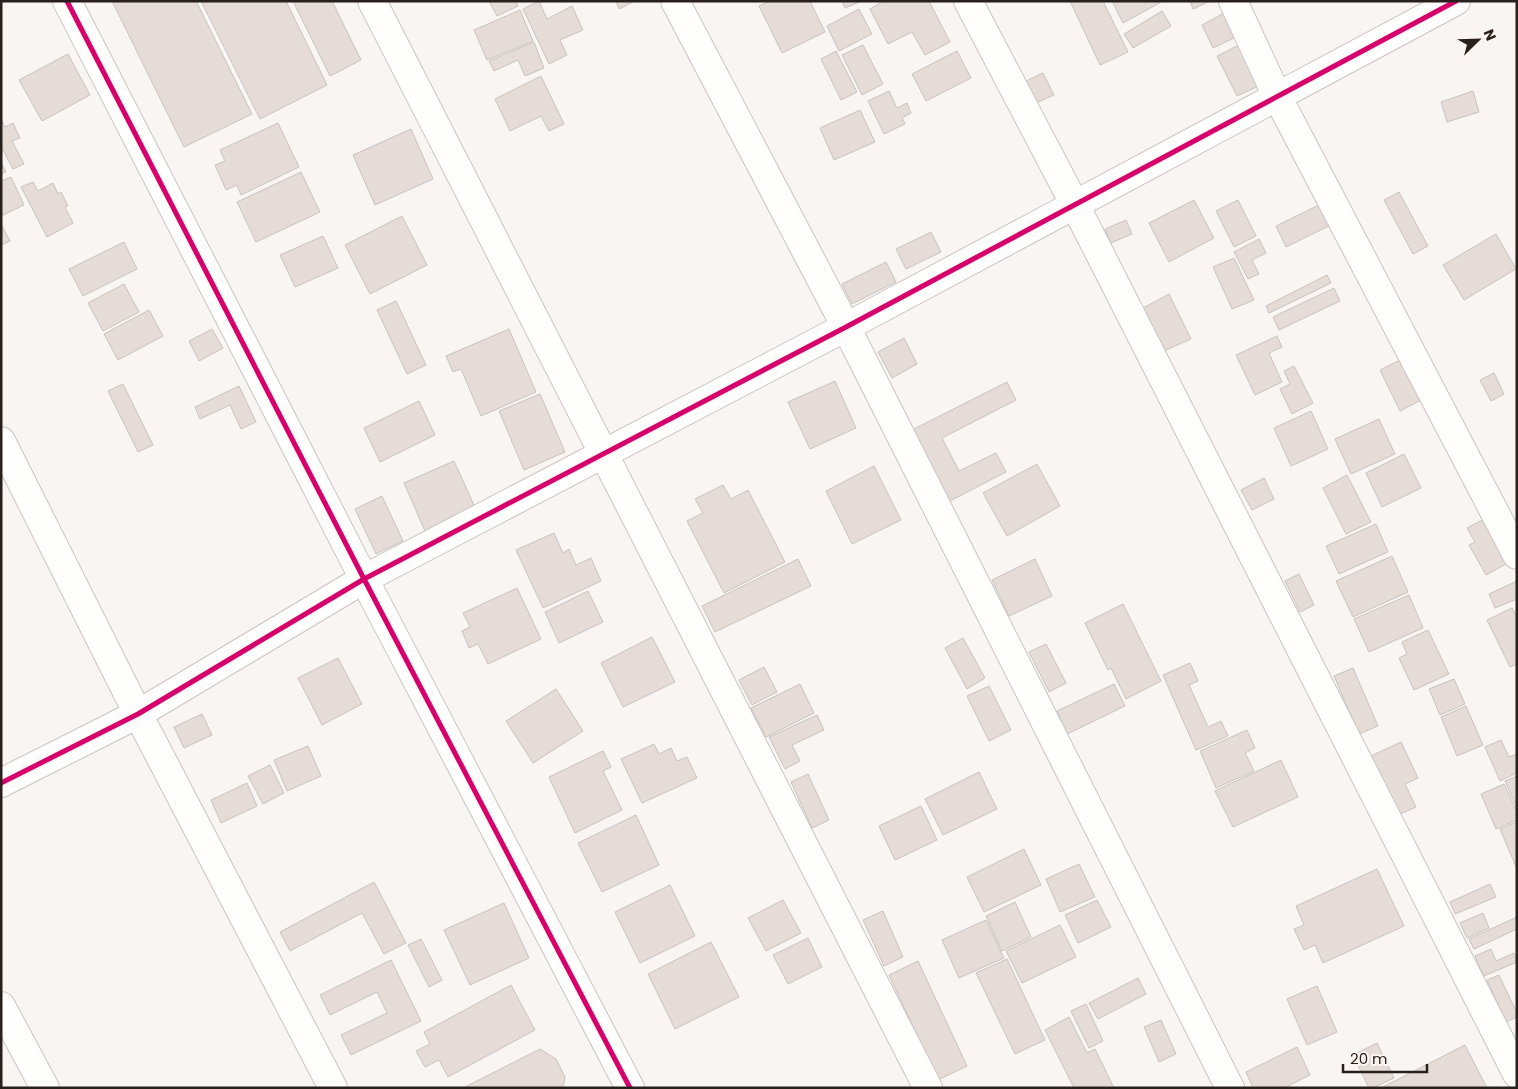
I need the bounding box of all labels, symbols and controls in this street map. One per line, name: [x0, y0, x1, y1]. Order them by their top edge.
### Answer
north arrow: [1453, 15, 1503, 65]
text: N: [1479, 26, 1501, 44]
scale bar: [1343, 1042, 1427, 1074]
text: 20 m: [1350, 1048, 1388, 1069]

